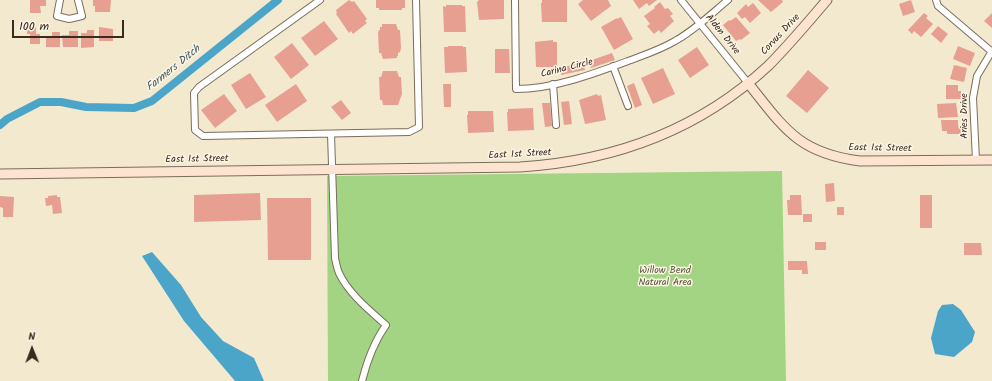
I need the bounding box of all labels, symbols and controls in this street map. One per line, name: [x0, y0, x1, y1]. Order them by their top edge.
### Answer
scale bar: [14, 12, 126, 38]
street label: Alden Drive: [702, 12, 742, 58]
street label: Corvus Drive: [759, 12, 803, 58]
text: 100 m: [19, 17, 49, 36]
water label: Farmers Ditch: [144, 43, 204, 95]
street label: Carina Circle: [540, 57, 594, 81]
street label: Aries Drive: [959, 93, 971, 139]
street label: East 1st Street: [848, 142, 912, 156]
street label: East 1st Street: [488, 147, 552, 163]
street label: East 1st Street: [165, 153, 229, 167]
park label: Willow Bend Natural Area: [638, 265, 692, 288]
text: N: [28, 328, 35, 346]
north arrow: [12, 329, 52, 369]

